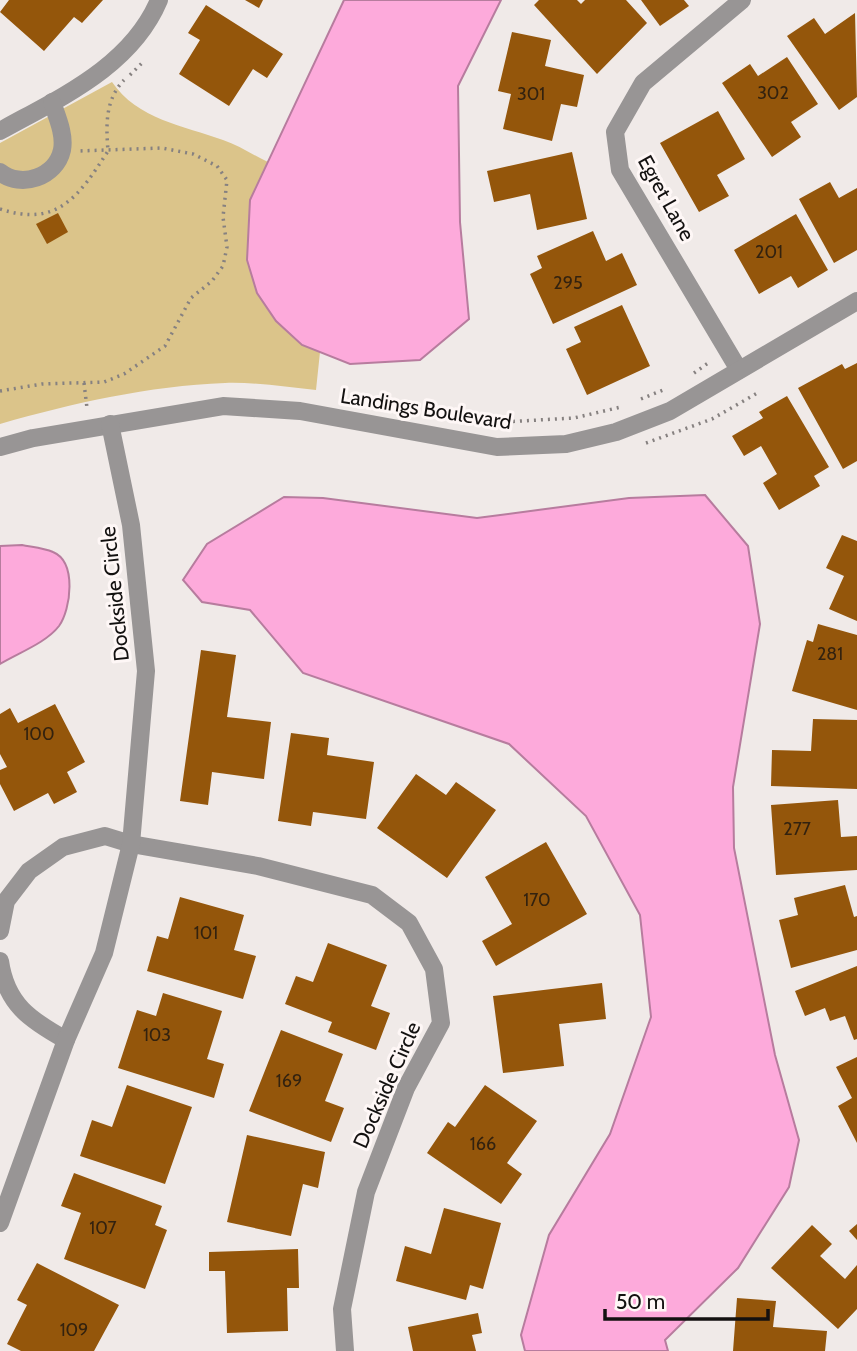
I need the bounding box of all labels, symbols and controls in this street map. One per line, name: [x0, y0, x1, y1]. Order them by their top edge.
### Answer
house number: 302: [757, 82, 789, 104]
house number: 301: [517, 83, 545, 105]
street label: Egret Lane: [633, 151, 700, 245]
house number: 201: [755, 241, 783, 263]
house number: 295: [553, 272, 583, 294]
street label: Landings Boulevard: [339, 383, 513, 434]
street label: Dockside Circle: [95, 525, 134, 663]
house number: 281: [817, 643, 843, 665]
house number: 100: [24, 723, 55, 745]
house number: 277: [783, 818, 811, 840]
house number: 170: [523, 889, 551, 911]
house number: 101: [194, 922, 218, 944]
street label: Dockside Circle: [348, 1018, 426, 1152]
house number: 103: [143, 1024, 171, 1046]
house number: 169: [276, 1070, 302, 1092]
house number: 166: [470, 1133, 496, 1155]
house number: 107: [89, 1217, 117, 1239]
scale bar: [605, 1278, 768, 1322]
text: 50 m: [616, 1289, 665, 1314]
house number: 109: [60, 1319, 88, 1341]

